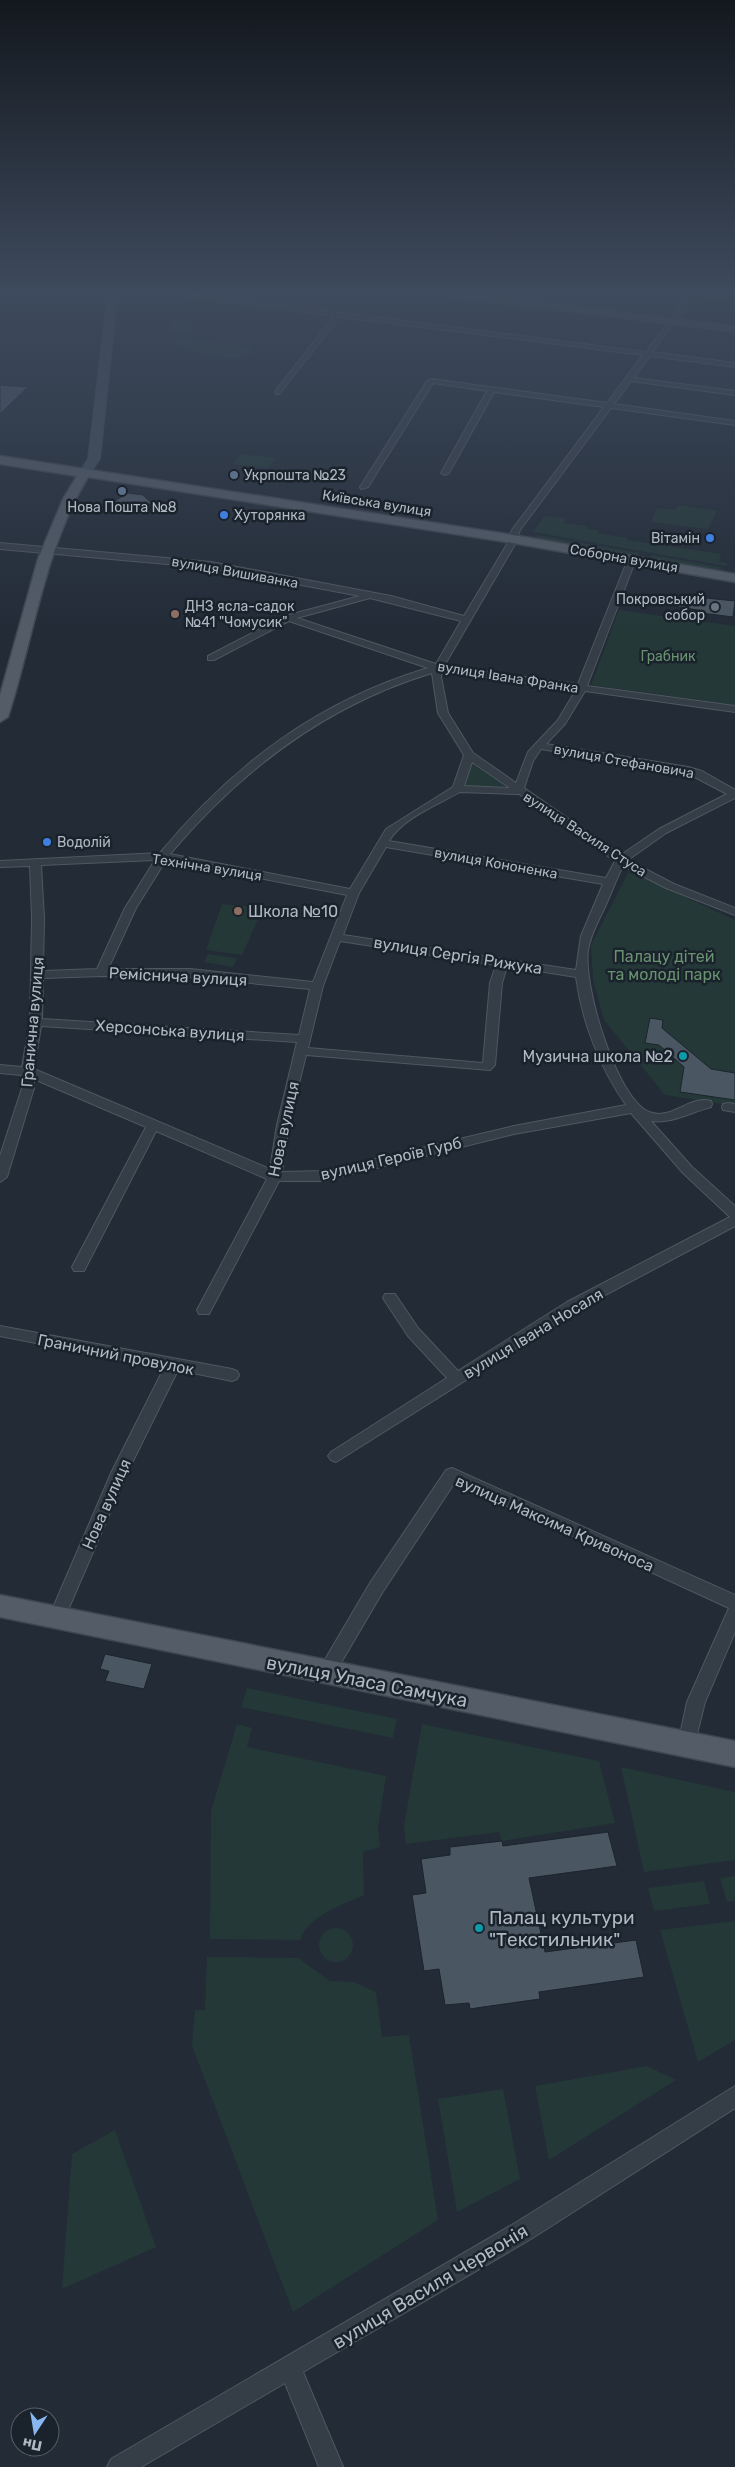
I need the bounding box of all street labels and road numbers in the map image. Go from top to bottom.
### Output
street label: Київська вулиця [321,486,433,521]
street label: Соборна вулиця [568,541,679,576]
street label: вулиця Вишиванка [170,553,300,592]
street label: вулиця Івана Франка [436,658,580,697]
street label: вулиця Стефановича [553,741,695,782]
street label: вулиця Василя Стуса [520,788,649,881]
street label: вулиця Кононенка [433,844,559,883]
street label: Технічна вулиця [151,850,263,885]
street label: вулиця Сергія Рижука [372,933,544,978]
street label: Гранична вулиця [17,956,48,1088]
street label: Реміснича вулиця [108,963,248,990]
street label: Херсонська вулиця [95,1016,245,1045]
street label: Нова вулиця [264,1080,303,1179]
street label: вулиця Героїв Гурб [319,1133,464,1184]
street label: вулиця Івана Носаля [460,1284,607,1383]
street label: Граничний провулок [36,1330,196,1379]
street label: Нова вулиця [78,1456,135,1552]
street label: вулиця Максима Кривоноса [453,1471,657,1576]
street label: вулиця Уласа Самчука [264,1651,469,1712]
street label: вулиця Василя Червонія [329,2219,532,2354]

